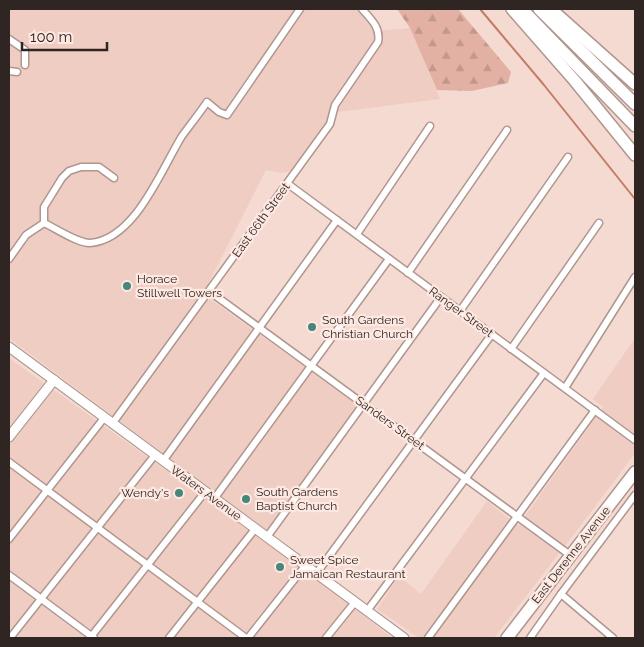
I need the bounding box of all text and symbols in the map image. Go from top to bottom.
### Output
scale bar [22,20,108,52]
text: 100 m [30,28,72,46]
street label: East 66th Street [229,180,293,260]
place label: Horace Stillwell Towers [137,272,222,300]
marker: Horace Stillwell Towers [121,280,133,292]
street label: Ranger Street [426,284,496,340]
place label: South Gardens Christian Church [322,313,413,341]
marker: South Gardens Christian Church [306,321,318,333]
street label: Sanders Street [353,393,427,453]
street label: Waters Avenue [168,463,244,523]
place label: South Gardens Baptist Church [256,485,338,513]
place label: Wendy's [121,486,169,500]
marker: Wendy's [173,487,185,499]
marker: South Gardens Baptist Church [240,493,252,505]
street label: East Derenne Avenue [529,504,613,606]
place label: Sweet Spice Jamaican Restaurant [290,553,405,581]
marker: Sweet Spice Jamaican Restaurant [274,561,286,573]

